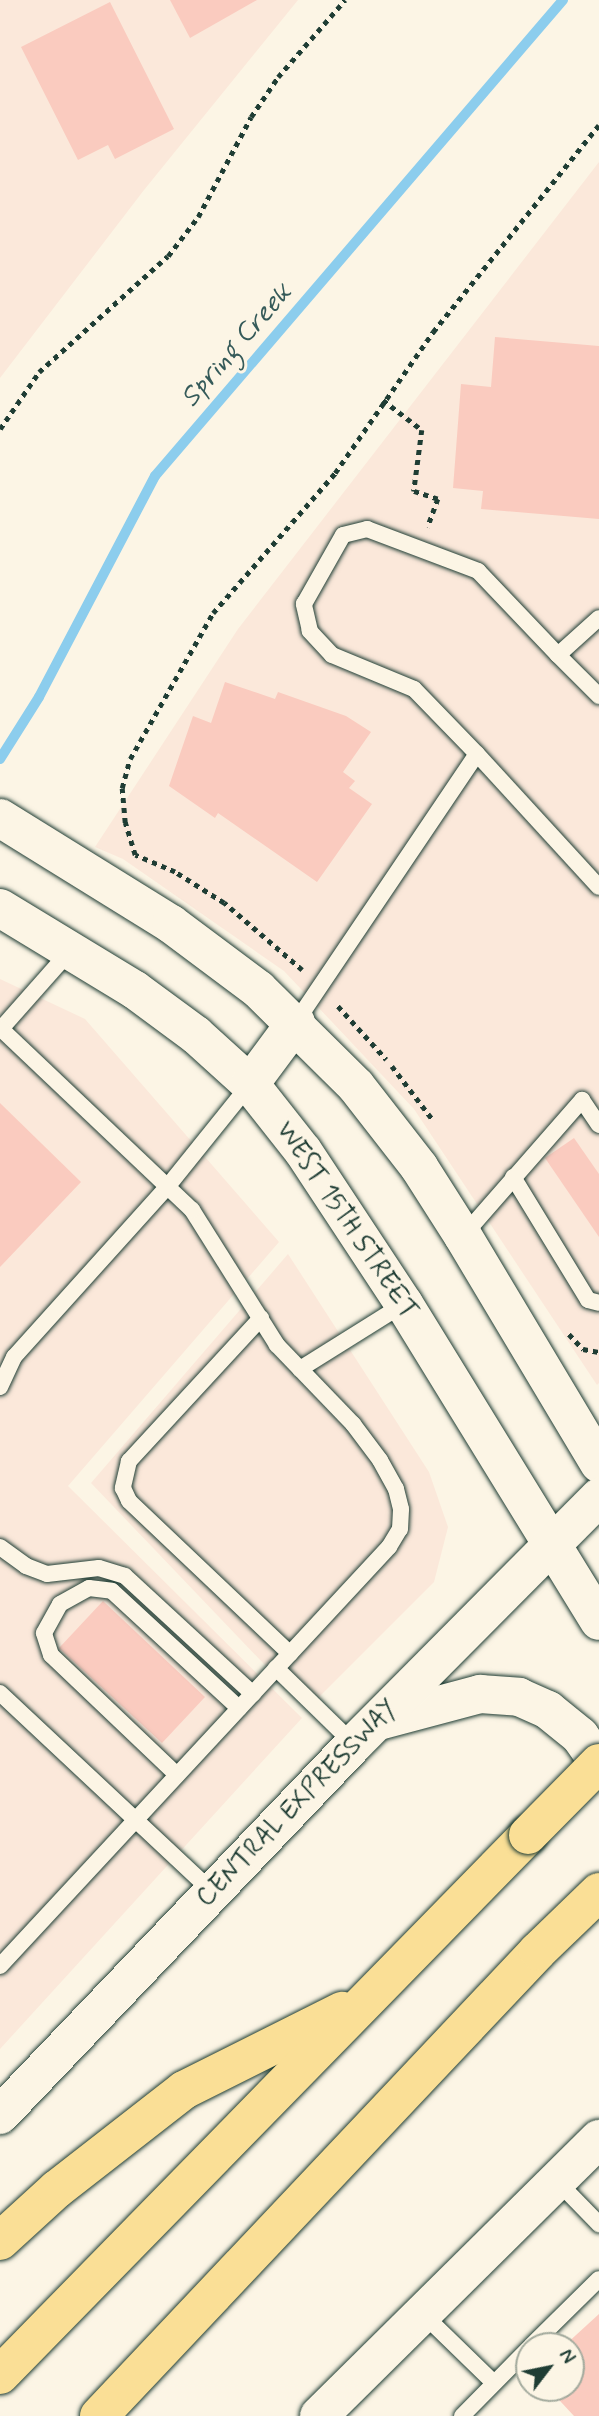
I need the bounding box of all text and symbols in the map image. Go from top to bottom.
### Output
water label: Spring Creek [174,278,300,414]
street label: WEST 15TH STREET [267,1115,425,1327]
street label: CENTRAL EXPRESSWAY [187,1690,409,1918]
north arrow [515,2332,585,2402]
text: N [553,2345,580,2369]

